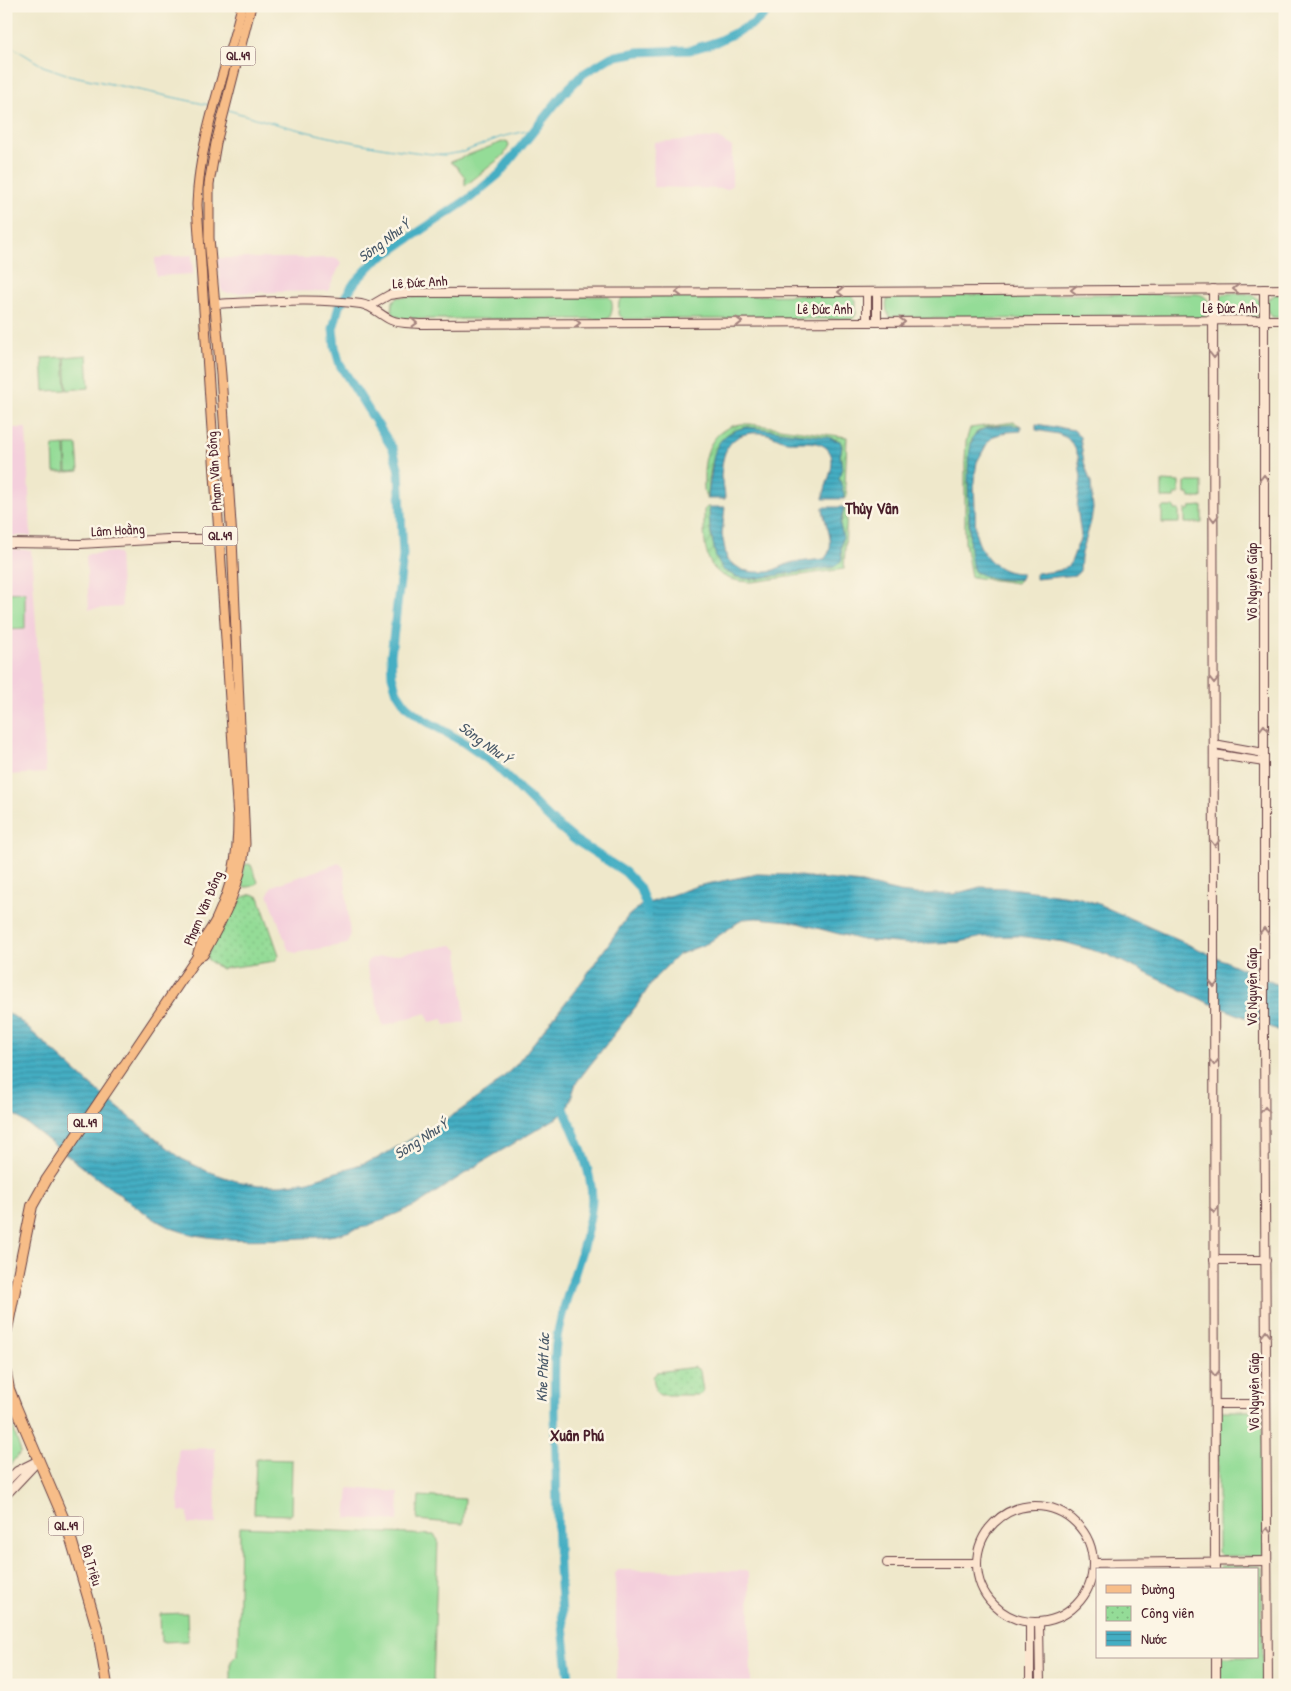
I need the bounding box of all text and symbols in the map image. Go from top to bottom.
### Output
road number: QL.49 [220,46,256,66]
water label: Sông Như Ý [353,213,416,267]
street label: Lê Đức Anh [392,271,448,292]
one-way arrow [1232,284,1240,294]
one-way arrow [1069,285,1077,295]
one-way arrow [674,287,682,297]
one-way arrow [837,287,844,297]
street label: Lê Đức Anh [1203,298,1258,317]
street label: Lê Đức Anh [798,299,853,318]
one-way arrow [736,317,743,327]
one-way arrow [898,317,906,327]
one-way arrow [410,318,418,329]
one-way arrow [573,318,581,328]
one-way arrow [1209,352,1219,359]
street label: Phạm Văn Đồng [201,431,227,511]
one-way arrow [1259,474,1269,482]
district label: Thủy Vân [844,497,899,520]
one-way arrow [1209,514,1219,522]
street label: Lâm Hoằng [91,519,145,541]
road number: QL.49 [202,526,238,546]
street label: Võ Nguyên Giáp [1242,543,1262,621]
one-way arrow [1209,676,1219,684]
water label: Sông Như Ý [455,716,518,770]
one-way arrow [1259,724,1269,732]
one-way arrow [1210,839,1220,847]
street label: Phạm Văn Đồng [178,867,228,949]
one-way arrow [1259,927,1269,934]
street label: Võ Nguyên Giáp [1242,948,1262,1026]
one-way arrow [1209,980,1219,988]
one-way arrow [1209,1059,1219,1067]
one-way arrow [1260,1106,1270,1114]
water label: Sông Như Ý [390,1112,454,1164]
road number: QL.49 [68,1114,102,1132]
one-way arrow [1209,1207,1219,1215]
one-way arrow [1261,1329,1271,1337]
water label: Khe Phát Lác [531,1331,554,1403]
street label: Võ Nguyên Giáp [1244,1353,1264,1431]
one-way arrow [1210,1370,1220,1377]
district label: Xuân Phú [550,1424,605,1446]
road number: QL.49 [48,1516,84,1535]
one-way arrow [1262,1527,1272,1534]
street label: Bà Triệu [78,1542,108,1588]
legend [1096,1568,1258,1658]
text: Đường [1141,1578,1175,1599]
text: Công viên [1141,1602,1195,1623]
text: Nước [1141,1628,1167,1649]

